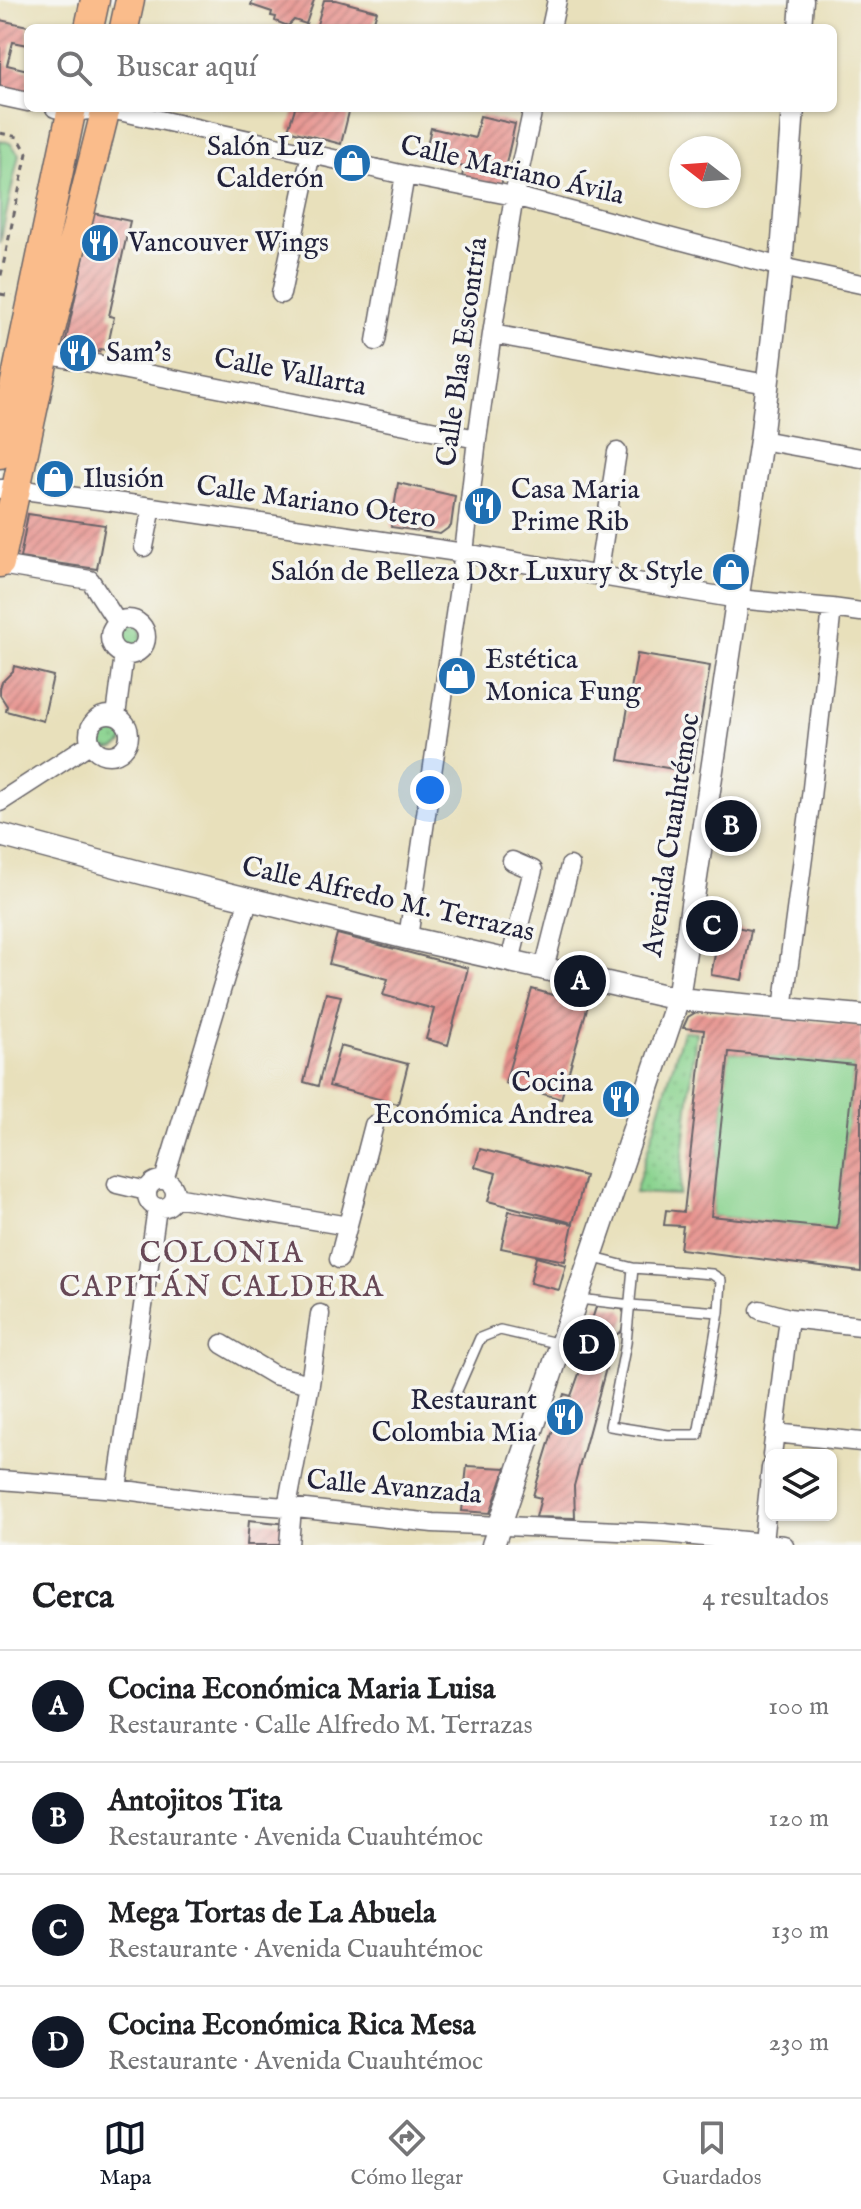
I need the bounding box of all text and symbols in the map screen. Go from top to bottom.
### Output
search box [24,24,837,112]
icon: search [52,46,96,90]
text: Buscar aquí [116,49,257,87]
street label: Calle Mariano Ávila [397,127,628,214]
place label: Salón Luz Calderón [207,130,324,197]
north arrow [669,136,741,208]
shop icon: Salón Luz Calderón [331,142,373,184]
restaurant icon: Vancouver Wings [79,222,121,264]
place label: Vancouver Wings [127,226,329,261]
street label: Calle Blas Escontría [430,234,497,469]
restaurant icon: Sam's [57,332,99,374]
place label: Sam's [106,336,171,371]
street label: Calle Vallarta [211,341,370,405]
shop icon: Ilusión [34,458,76,500]
place label: Ilusión [83,462,164,497]
street label: Calle Mariano Otero [194,469,438,537]
place label: Casa Maria Prime Rib [511,473,640,540]
restaurant icon: Casa Maria Prime Rib [462,485,504,527]
shop icon: Salón de Belleza D&r Luxury & Style [710,551,752,593]
place label: Salón de Belleza D&r Luxury & Style [271,555,703,590]
place label: Estética Monica Fung [485,643,642,710]
shop icon: Estética Monica Fung [436,655,478,697]
street label: Avenida Cuauhtémoc [635,711,709,960]
your location [410,770,450,810]
pin: B [705,796,757,856]
street label: Calle Alfredo M. Terrazas [238,849,538,951]
pin: C [686,896,738,956]
pin: A [554,951,606,1011]
place label: Cocina Económica Andrea [373,1066,594,1133]
restaurant icon: Cocina Económica Andrea [600,1078,642,1120]
district label: COLONIA CAPITÁN CALDERA [59,1235,385,1307]
pin: D [563,1315,615,1375]
place label: Restaurant Colombia Mia [371,1384,538,1451]
restaurant icon: Restaurant Colombia Mia [544,1396,586,1438]
map controls [765,1449,837,1521]
button: layers [765,1449,837,1521]
street label: Calle Avanzada [305,1463,484,1513]
text: Cerca [32,1576,114,1619]
text: 4 resultados [702,1581,829,1614]
text: Cocina Económica Maria Luisa [108,1671,496,1709]
text: A [49,1690,67,1723]
text: 100 m [768,1690,829,1723]
text: Restaurante · Calle Alfredo M. Terrazas [108,1709,533,1742]
text: Antojitos Tita [108,1783,282,1821]
text: B [49,1802,67,1835]
text: 120 m [769,1802,829,1835]
text: Restaurante · Avenida Cuauhtémoc [108,1821,483,1854]
text: Mega Tortas de La Abuela [108,1895,436,1933]
text: C [49,1914,67,1947]
text: 130 m [771,1914,829,1947]
text: Restaurante · Avenida Cuauhtémoc [108,1933,483,1966]
text: Cocina Económica Rica Mesa [108,2007,476,2045]
text: D [48,2026,68,2059]
text: 230 m [769,2026,829,2059]
text: Restaurante · Avenida Cuauhtémoc [108,2045,483,2078]
tab: Mapa [100,2116,151,2192]
tab: Cómo llegar [350,2116,463,2192]
tab: Guardados [662,2116,761,2192]

